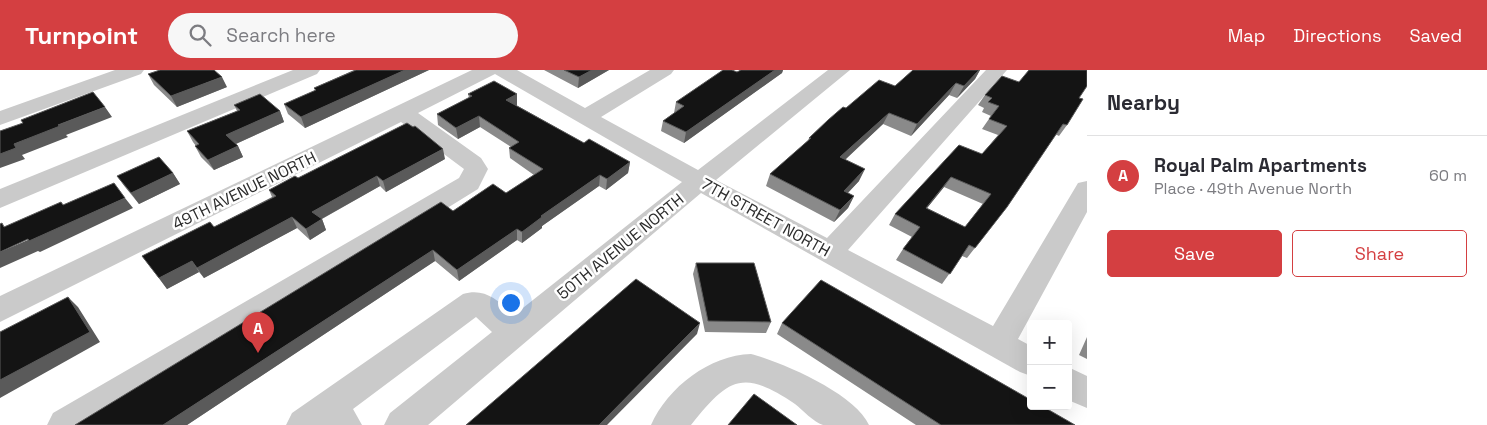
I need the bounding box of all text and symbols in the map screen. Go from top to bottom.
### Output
search box [168,13,518,58]
text: Turnpoint [25,20,138,51]
icon: search [186,21,214,49]
text: Search here [226,23,336,48]
text: Map [1228,24,1265,47]
text: Directions [1293,24,1382,47]
text: Saved [1410,24,1462,47]
text: Nearby [1107,89,1180,116]
street label: 49TH AVENUE NORTH [169,147,320,234]
text: Royal Palm Apartments [1154,153,1367,178]
text: A [1118,165,1128,186]
text: 60 m [1429,165,1467,186]
street label: 7TH STREET NORTH [698,173,834,262]
text: Place · 49th Avenue North [1154,178,1352,199]
street label: 50TH AVENUE NORTH [553,189,688,304]
button: Save [1107,230,1282,277]
button: Share [1292,230,1467,277]
your location [498,290,524,316]
pin: A [242,312,274,353]
map controls [1027,320,1072,410]
button: + [1027,320,1072,365]
button: − [1027,365,1072,410]

